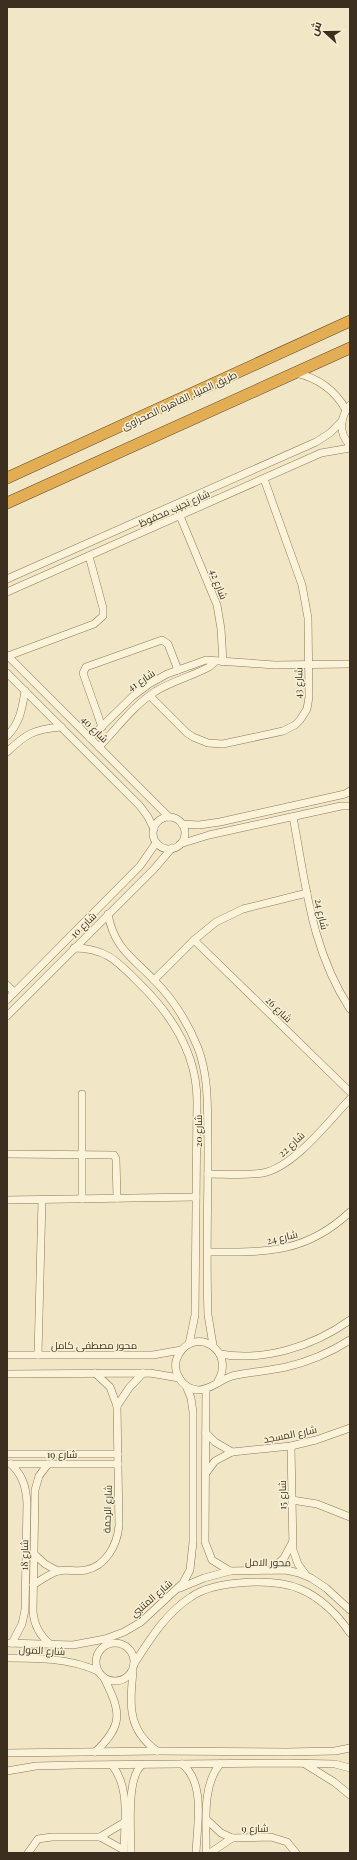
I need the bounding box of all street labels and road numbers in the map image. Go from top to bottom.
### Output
street label: طريق المنيا, القاهرة الصحراوى [119,367,239,433]
street label: شارع نجيب محفوظ [136,486,212,530]
street label: شارع 42 [207,567,231,601]
street label: شارع 41 [124,666,158,694]
street label: شارع 43 [291,667,305,699]
street label: شارع 40 [78,712,112,746]
street label: شارع 24 [312,897,332,931]
street label: شارع 10 [67,909,99,941]
street label: شارع 26 [263,993,295,1025]
street label: شارع 20 [191,1115,205,1147]
street label: شارع 22 [275,1128,307,1160]
street label: شارع 24 [265,1227,299,1247]
street label: محور مصطفى كامل [51,1338,137,1352]
street label: شارع المسجد [262,1422,318,1446]
street label: شارع 19 [47,1447,77,1461]
street label: شارع 15 [275,1480,289,1510]
street label: شارع الرحمة [99,1485,115,1533]
street label: شارع 18 [17,1539,31,1571]
street label: محور الامل [245,1555,291,1569]
street label: شارع المتنبي [127,1576,176,1621]
street label: شارع المول [18,1642,66,1658]
street label: شارع 9 [241,1821,269,1835]

